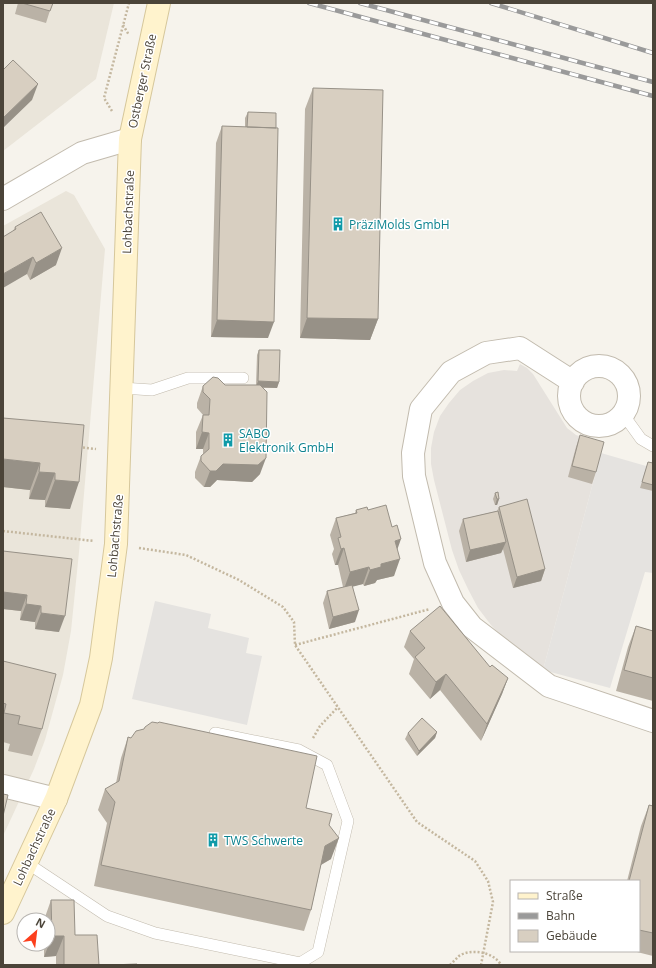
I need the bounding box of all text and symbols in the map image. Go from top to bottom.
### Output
street label: Ostberger Straße [124,32,160,130]
street label: Lohbachstraße [118,170,138,254]
building icon: PräziMolds GmbH [330,216,346,232]
place label: PräziMolds GmbH [349,216,450,233]
place label: SABO Elektronik GmbH [239,425,334,456]
building icon: SABO Elektronik GmbH [220,432,236,448]
street label: Lohbachstraße [103,493,127,578]
street label: Lohbachstraße [9,805,60,889]
building icon: TWS Schwerte [205,832,221,848]
place label: TWS Schwerte [224,832,303,849]
legend [510,880,640,952]
text: Straße [546,887,583,904]
text: Bahn [546,907,575,924]
north arrow [16,912,56,952]
text: N [33,914,48,931]
text: Gebäude [546,927,597,944]

